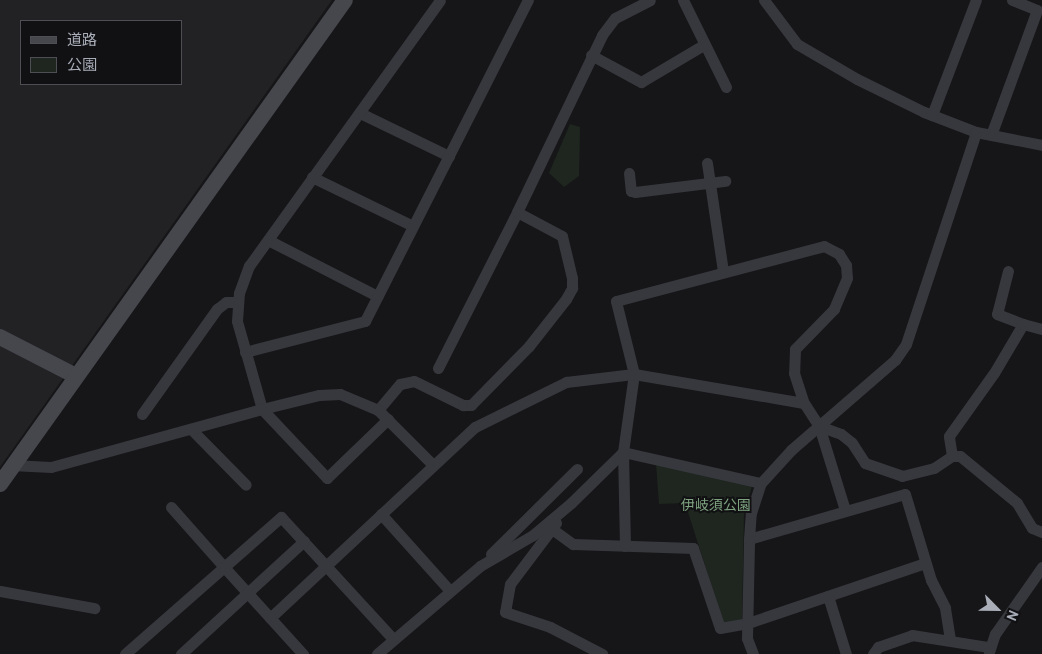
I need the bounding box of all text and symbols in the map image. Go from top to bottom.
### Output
legend [20,20,182,85]
text: 道路 [67,32,97,51]
text: 公園 [67,57,97,76]
park label: 伊岐須公園 [681,499,751,515]
north arrow [972,584,1022,634]
text: N [1001,607,1021,623]

